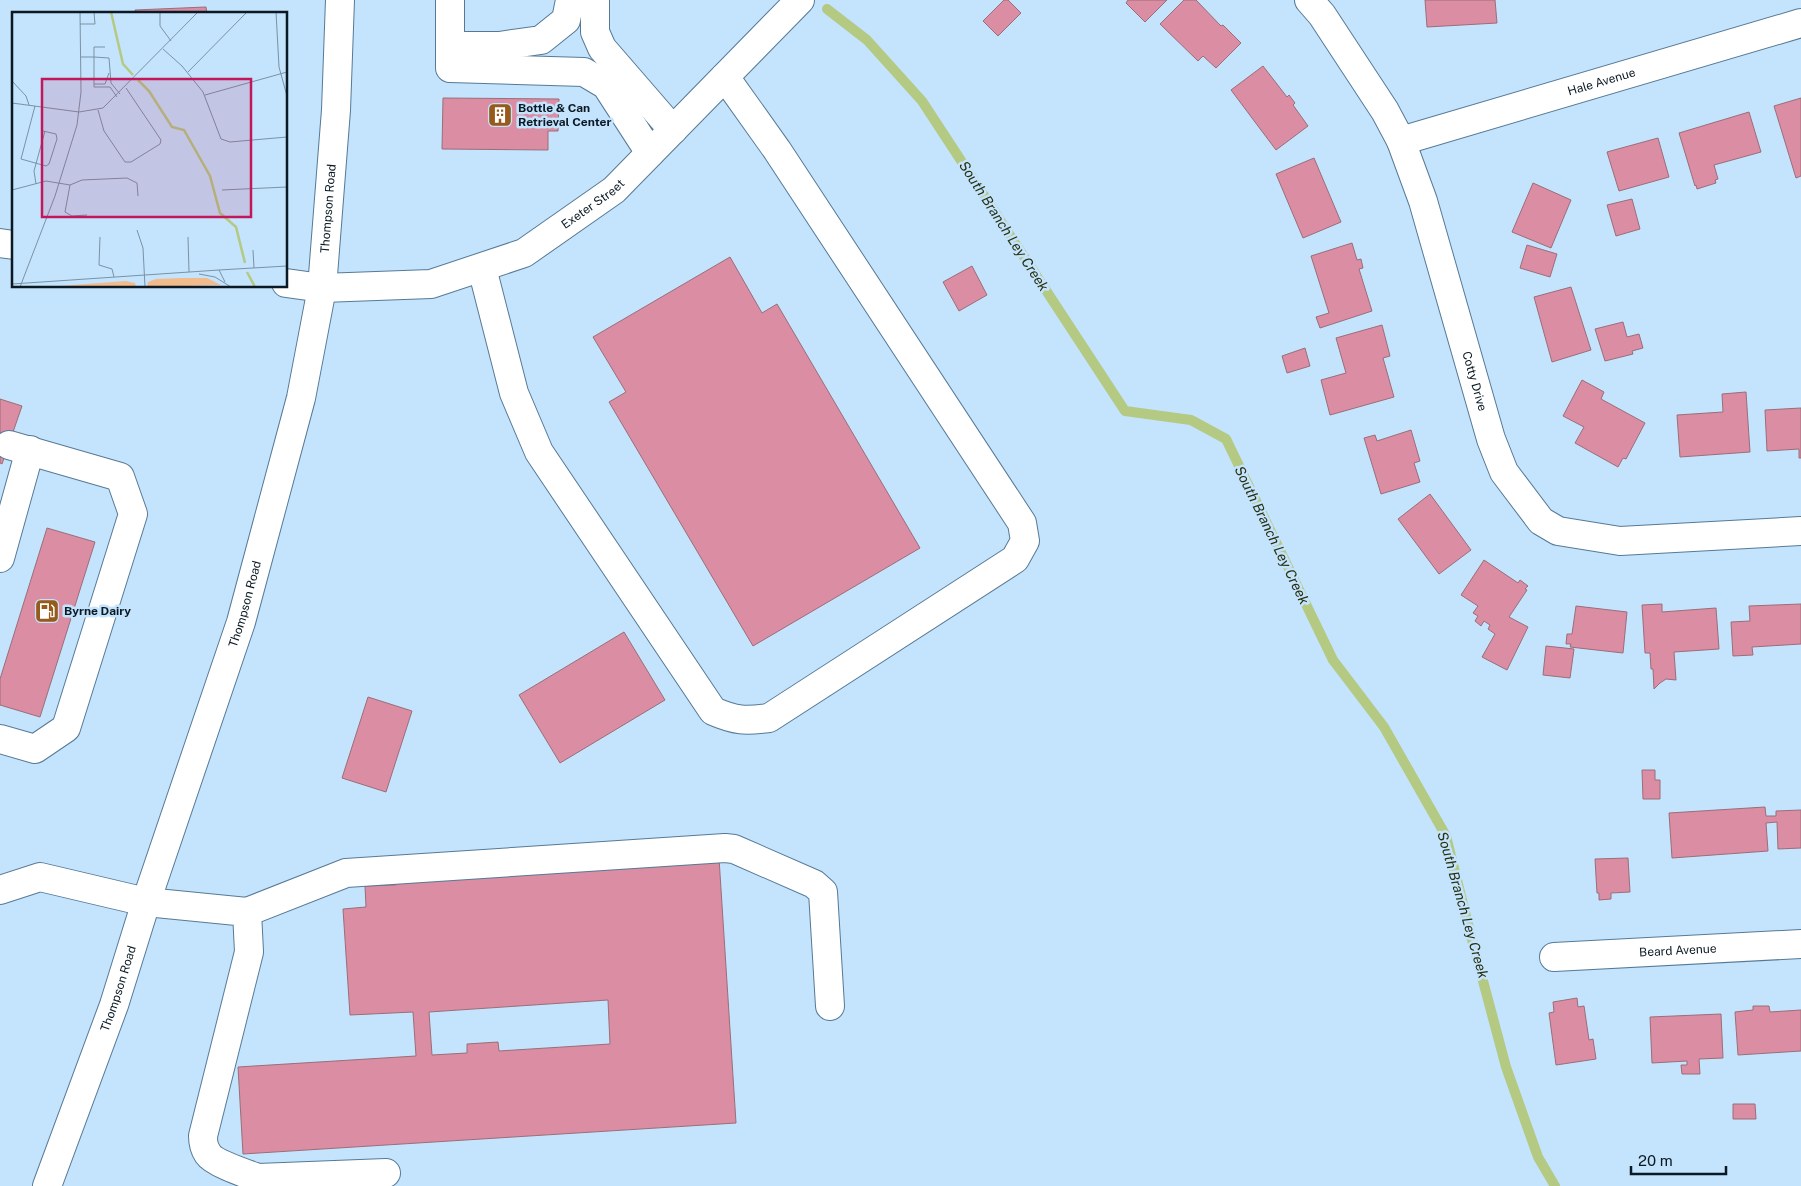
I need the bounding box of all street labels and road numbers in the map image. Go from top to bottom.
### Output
street label: Hale Avenue [1566,65,1637,98]
street label: Thompson Road [318,163,339,254]
street label: Exeter Street [559,176,628,232]
street label: Cotty Drive [1459,350,1490,413]
street label: Thompson Road [226,559,264,649]
street label: Beard Avenue [1639,941,1717,960]
street label: Thompson Road [98,944,139,1033]

